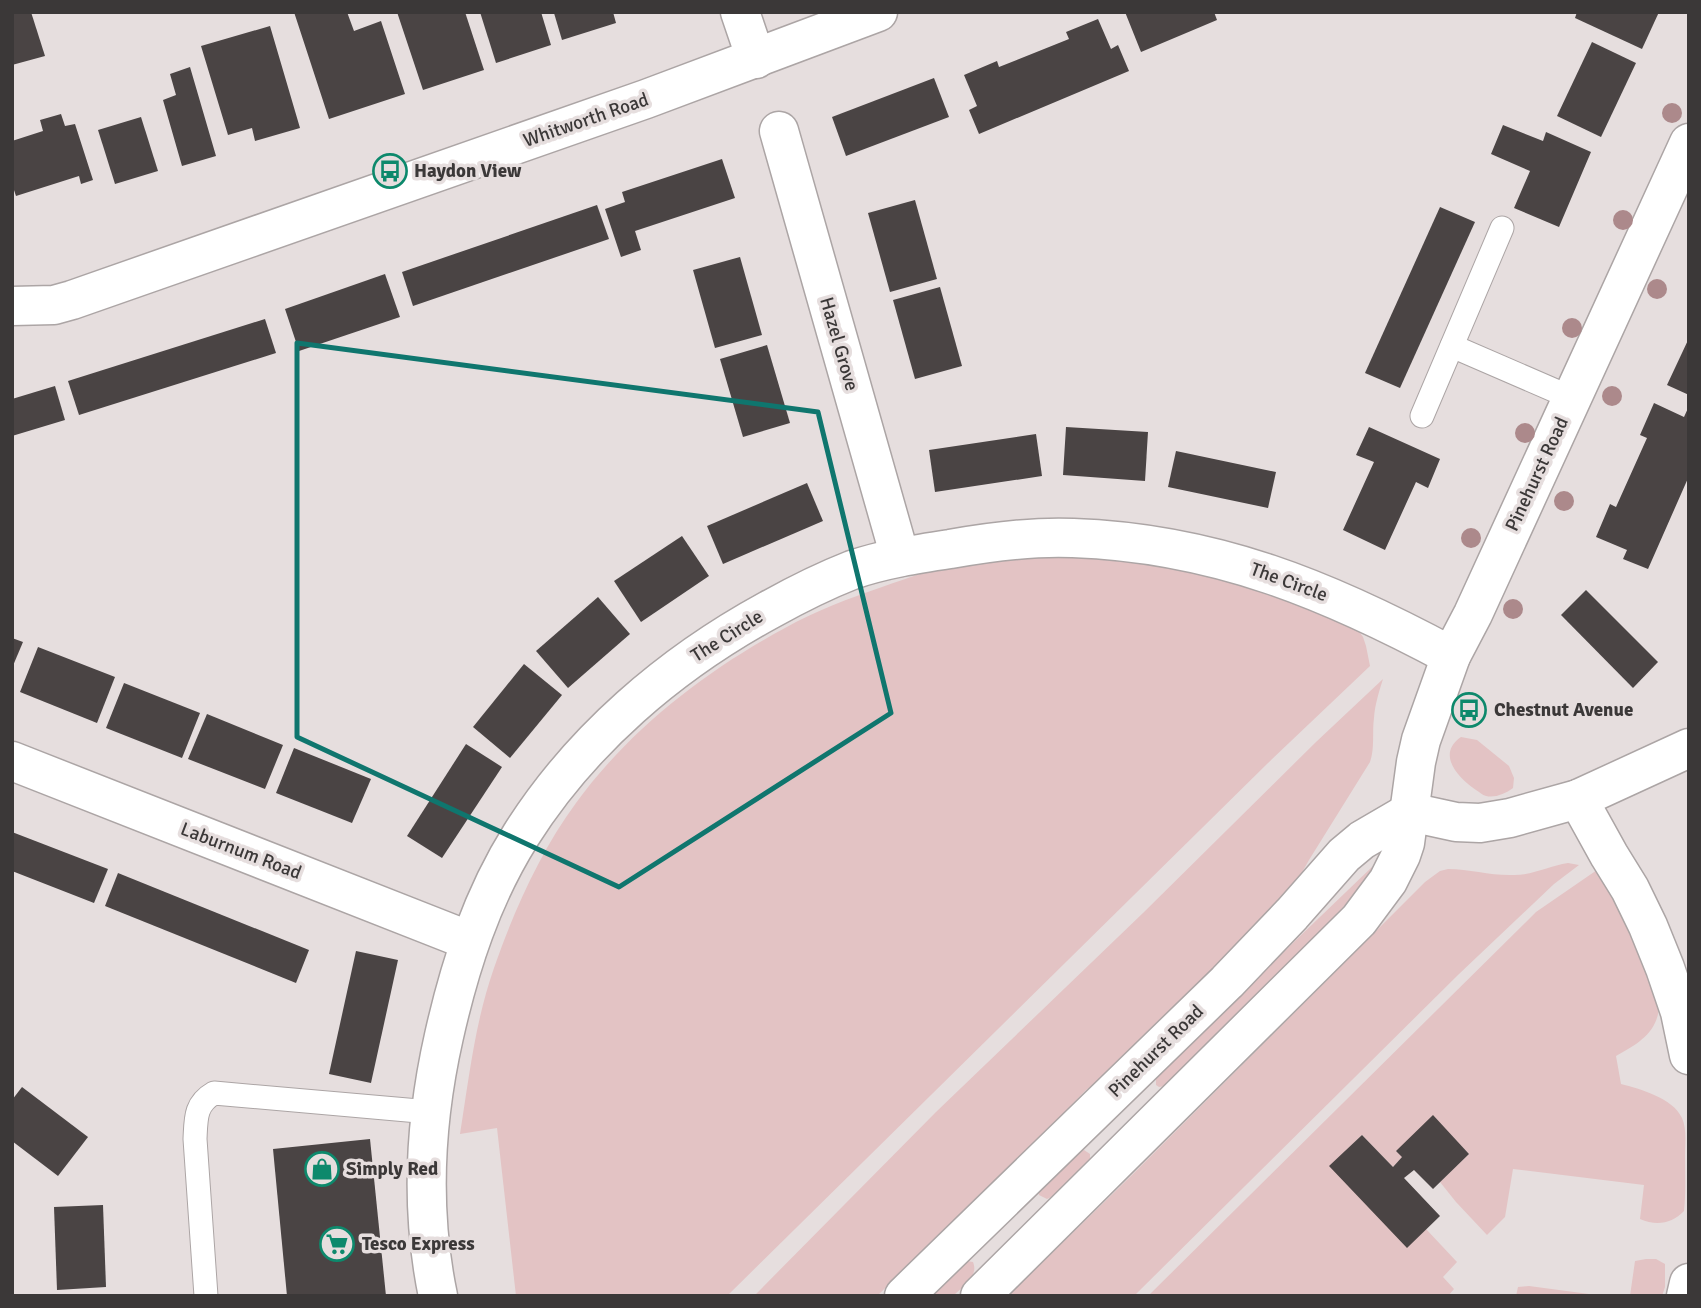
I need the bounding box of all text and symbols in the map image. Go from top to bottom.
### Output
street label: Whitworth Road [520,87,652,153]
bus stop icon: Haydon View [371,152,409,190]
place label: Haydon View [414,159,522,183]
street label: Hazel Grove [814,294,864,394]
street label: Pinehurst Road [1500,413,1574,535]
street label: The Circle [1247,557,1331,607]
street label: The Circle [687,604,767,668]
bus stop icon: Chestnut Avenue [1450,691,1488,729]
place label: Chestnut Avenue [1494,698,1633,722]
street label: Laburnum Road [177,817,305,885]
street label: Pinehurst Road [1103,1000,1209,1102]
shop icon: Simply Red [303,1150,341,1188]
place label: Simply Red [346,1157,438,1181]
supermarket icon: Tesco Express [318,1225,356,1263]
place label: Tesco Express [362,1232,475,1256]

